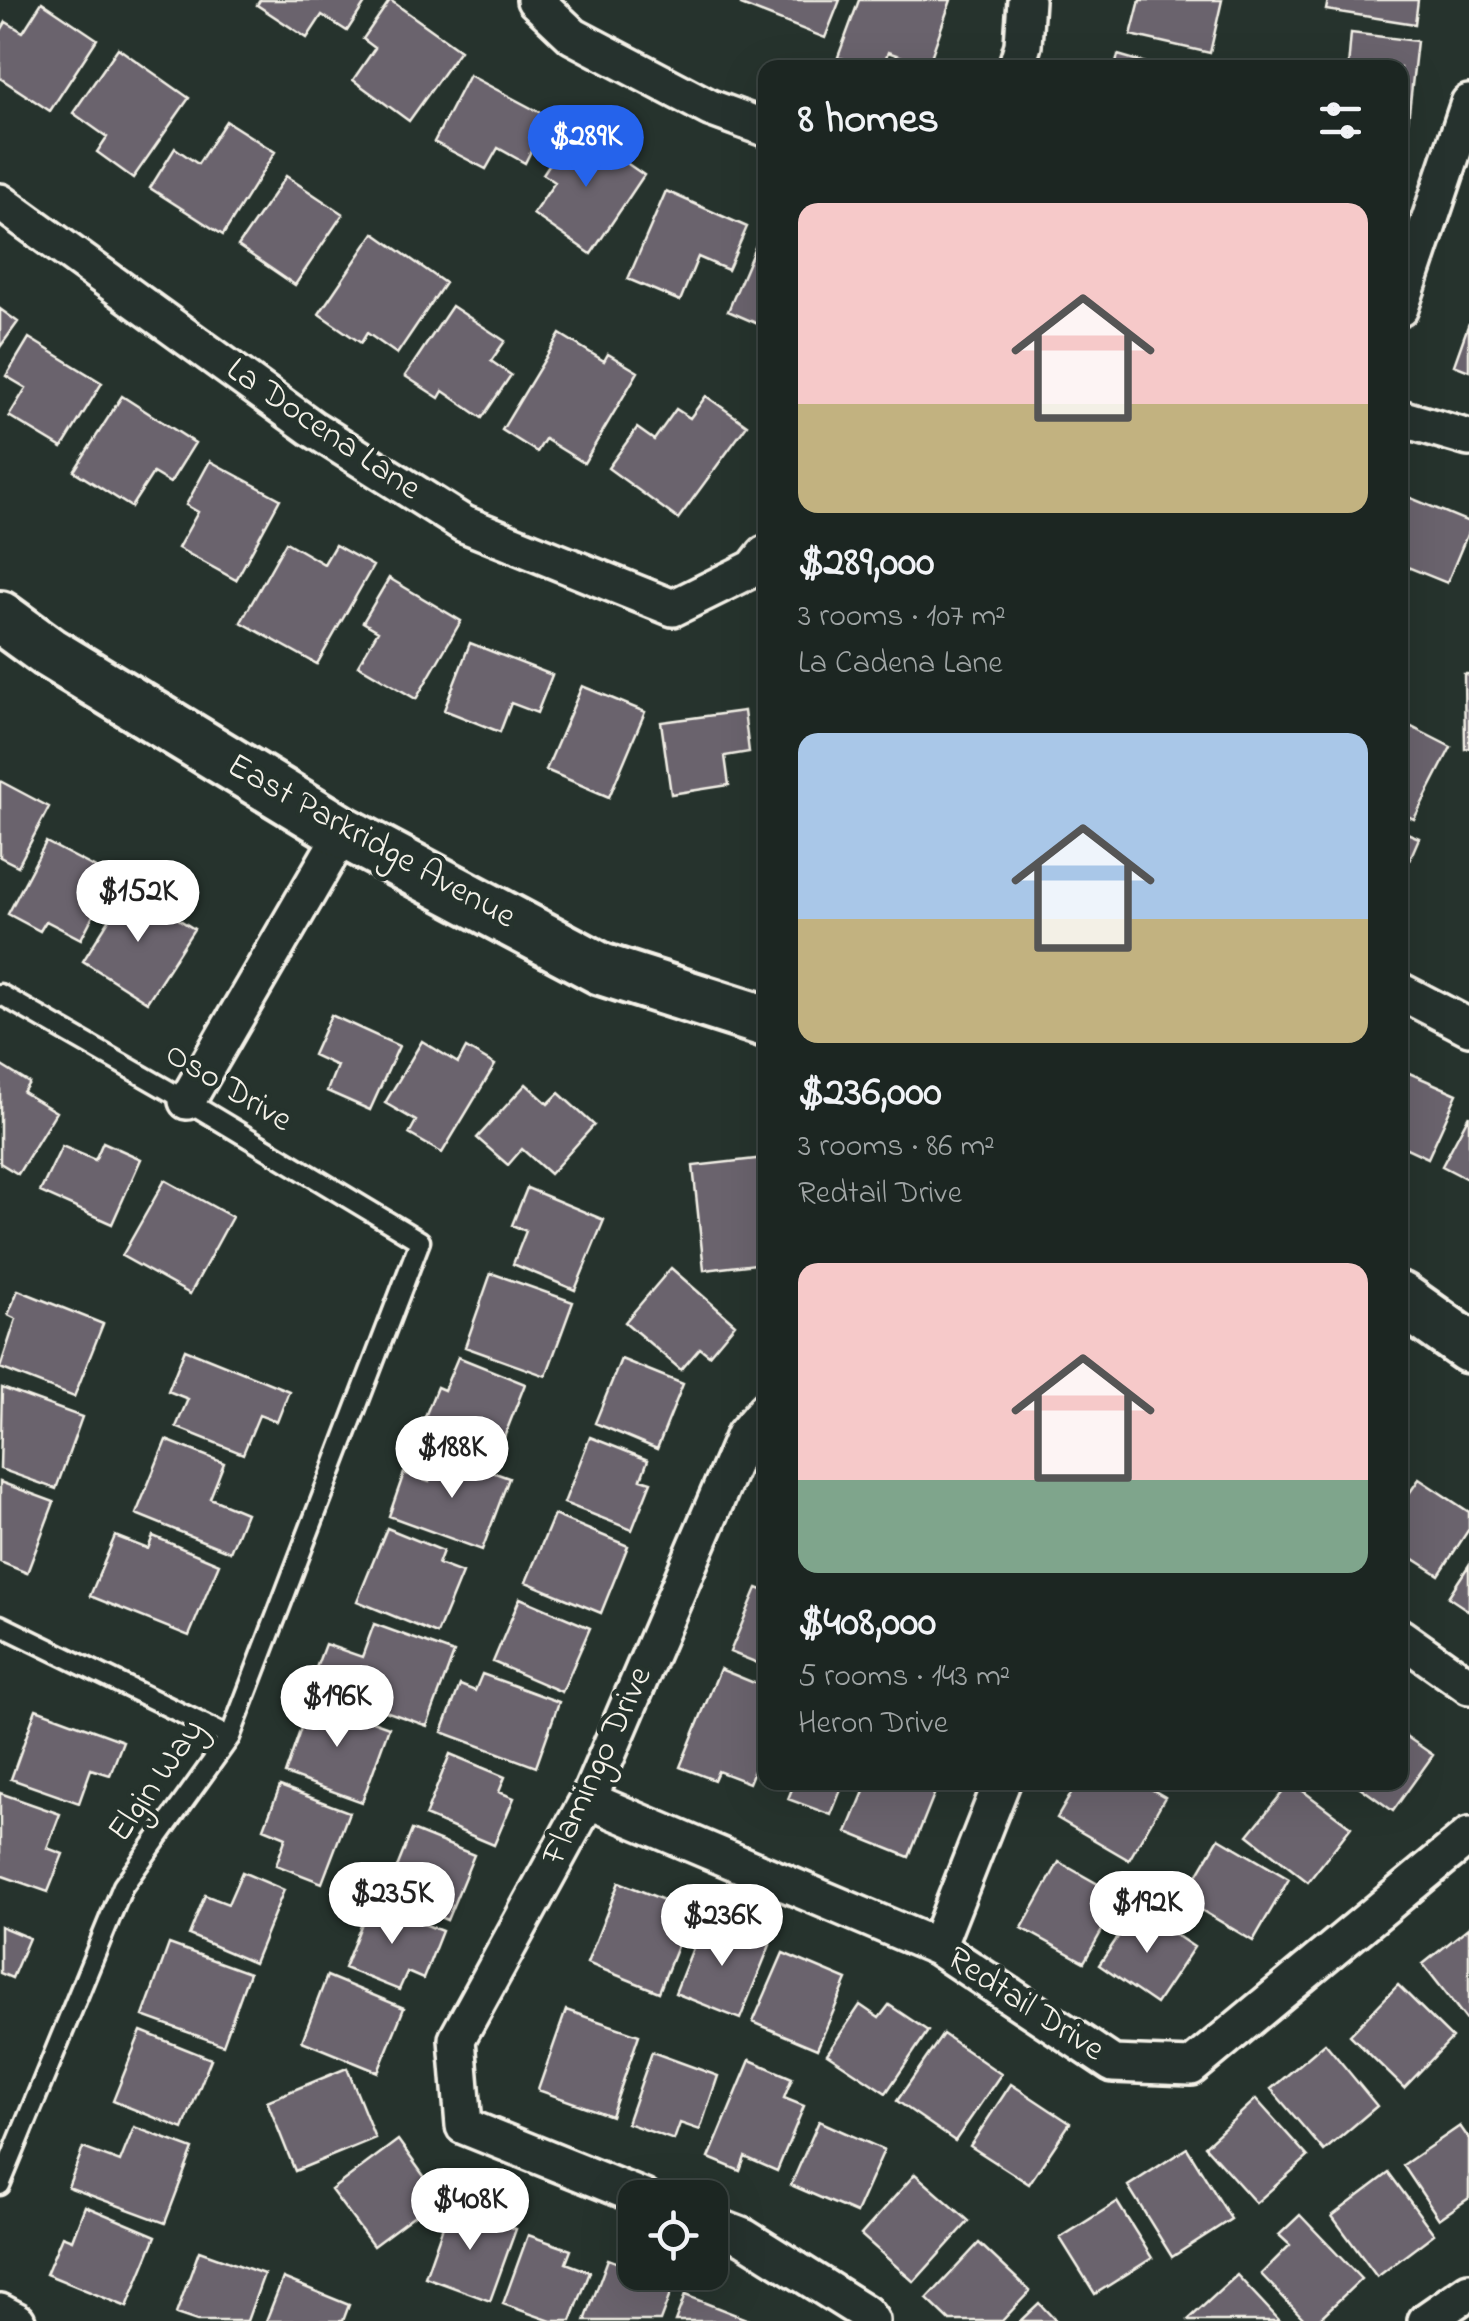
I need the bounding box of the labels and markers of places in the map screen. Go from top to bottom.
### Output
pin: $289K [516,105,656,190]
pin: $152K [68,860,208,945]
pin: $188K [382,1416,522,1501]
pin: $196K [267,1665,407,1750]
pin: $235K [322,1862,462,1947]
pin: $192K [1077,1871,1217,1956]
pin: $236K [652,1884,792,1969]
pin: $408K [400,2168,540,2253]

